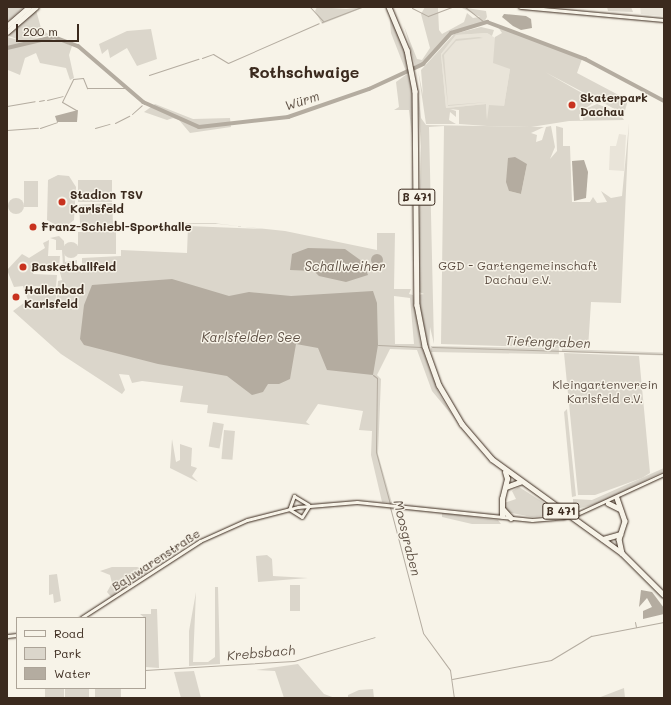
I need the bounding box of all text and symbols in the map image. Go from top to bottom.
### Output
scale bar [18,16,81,42]
text: 200 m [23,23,58,39]
district label: Rothschwaige [249,62,359,82]
water label: Würm [283,88,321,114]
place label: Skaterpark Dachau [580,91,648,119]
marker: Skaterpark Dachau [567,100,577,110]
place label: Stadion TSV Karlsfeld [70,188,143,216]
road number: B 471 [398,188,436,206]
marker: Stadion TSV Karlsfeld [57,197,67,207]
place label: Franz-Schiebl-Sporthalle [41,220,192,234]
marker: Franz-Schiebl-Sporthalle [28,222,38,232]
water label: Schallweiher [305,258,385,274]
park label: GGD - Gartengemeinschaft Dachau e.V. [438,259,598,287]
place label: Basketballfeld [31,260,116,274]
marker: Basketballfeld [18,262,28,272]
place label: Hallenbad Karlsfeld [24,283,84,311]
marker: Hallenbad Karlsfeld [11,292,21,302]
water label: Karlsfelder See [202,329,300,345]
water label: Tiefengraben [505,333,591,351]
park label: Kleingartenverein Karlsfeld e.V. [552,378,658,406]
water label: Moosgraben [390,498,424,578]
road number: B 471 [542,502,580,520]
street label: Bajuwarenstraße [109,526,203,594]
legend [16,617,146,689]
text: Road [54,625,84,641]
water label: Krebsbach [226,642,296,664]
text: Park [54,645,81,661]
text: Water [54,665,91,681]

